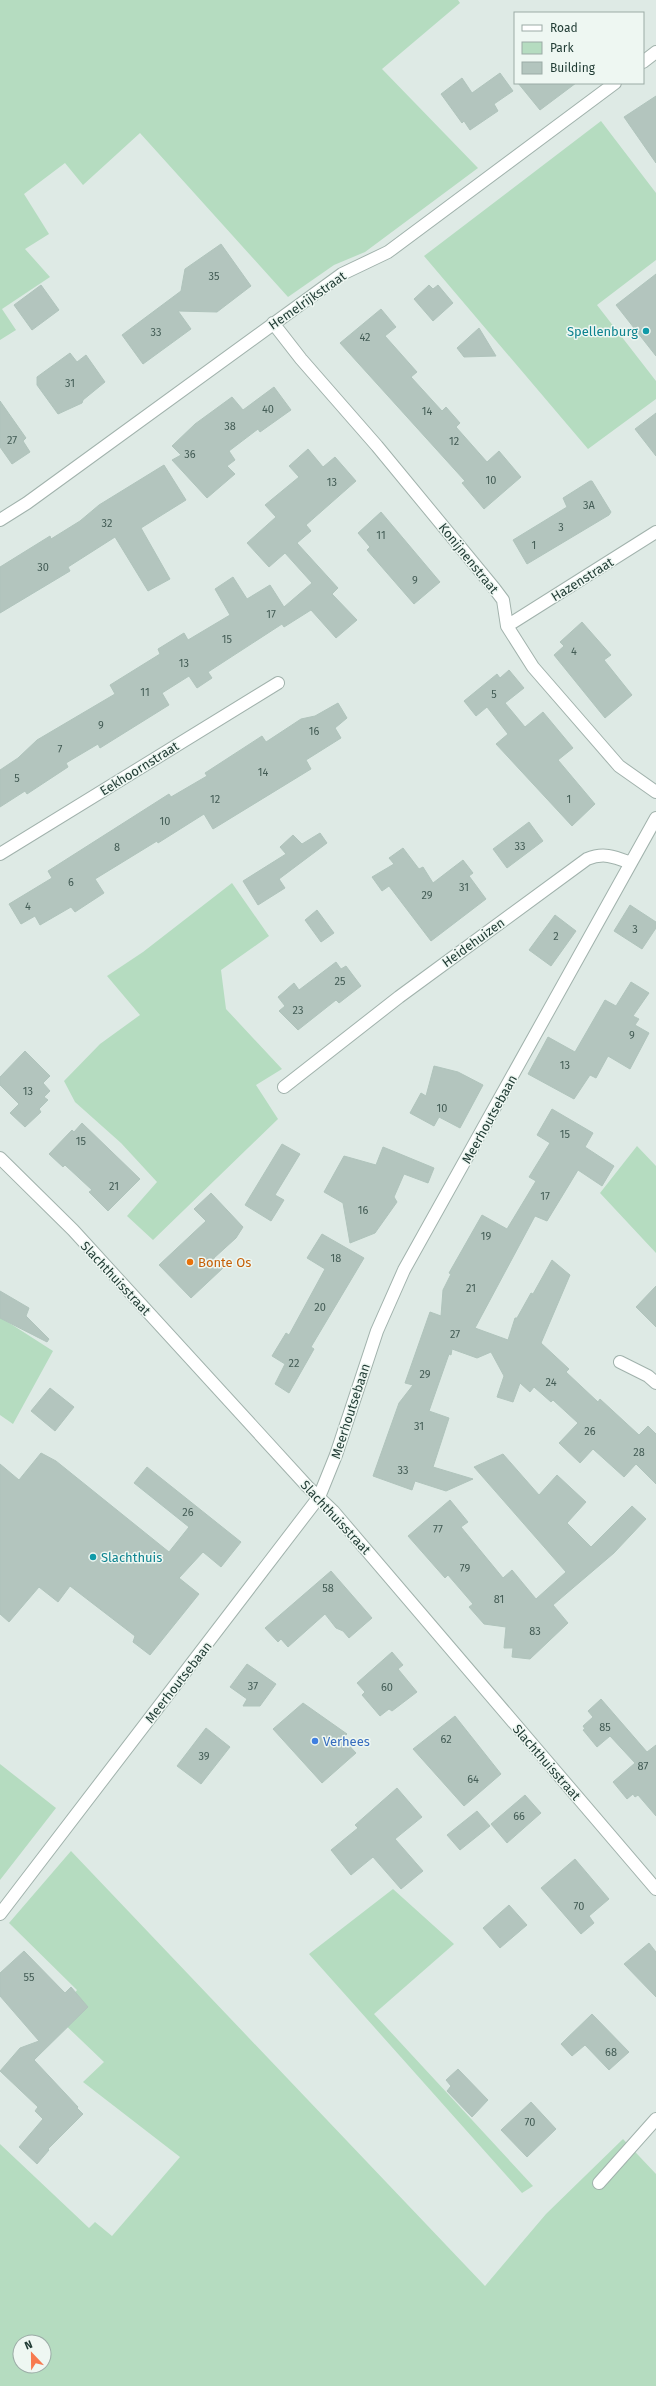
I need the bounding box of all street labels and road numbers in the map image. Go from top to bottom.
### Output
street label: Hemelrijkstraat [266,268,349,333]
street label: Konijnenstraat [436,520,502,597]
street label: Hazenstraat [548,554,616,604]
street label: Eekhoornstraat [97,738,182,799]
street label: Heidehuizen [439,915,507,970]
street label: Meerhoutsebaan [459,1072,520,1166]
street label: Slachthuisstraat [78,1238,154,1319]
street label: Meerhoutsebaan [328,1362,373,1461]
street label: Slachthuisstraat [298,1477,374,1558]
street label: Meerhoutsebaan [142,1639,215,1726]
street label: Slachthuisstraat [510,1721,584,1803]

